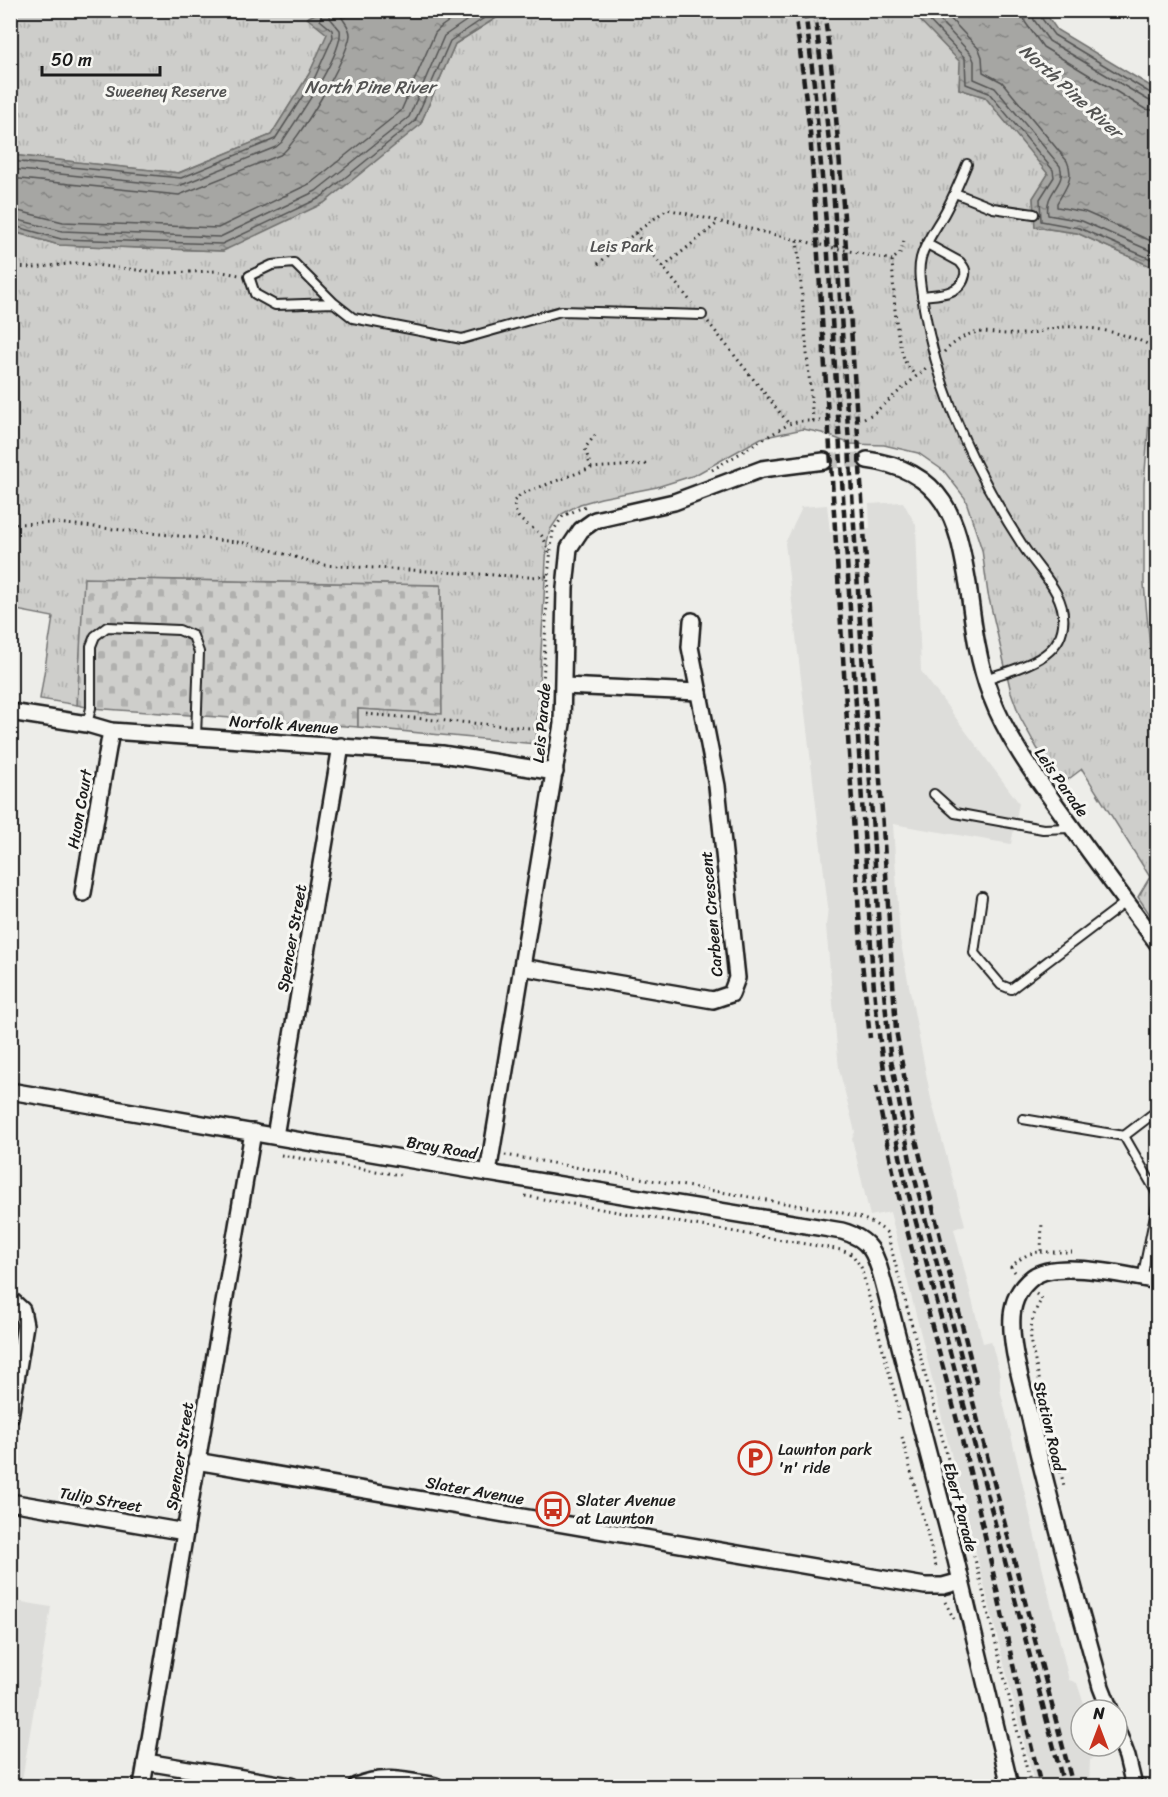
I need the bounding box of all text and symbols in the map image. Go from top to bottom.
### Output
water label: North Pine River [1012,36,1133,149]
scale bar [42,39,160,77]
text: 50 m [51,44,92,76]
water label: North Pine River [305,71,439,103]
park label: Sweeney Reserve [105,77,227,106]
park label: Leis Park [590,232,654,261]
street label: Leis Parade [524,682,559,764]
street label: Norfolk Avenue [228,706,339,743]
street label: Leis Parade [1027,741,1096,823]
street label: Huon Court [58,766,101,851]
street label: Carbeen Crescent [692,850,731,978]
street label: Spencer Street [268,882,315,994]
street label: Bray Road [404,1127,481,1168]
street label: Station Road [1025,1378,1074,1475]
street label: Spencer Street [157,1400,202,1512]
place label: Lawnton park 'n' ride [778,1435,873,1482]
parking icon: Lawnton park 'n' ride [737,1440,773,1476]
street label: Ebert Parade [935,1459,986,1555]
street label: Slater Avenue [423,1468,527,1513]
street label: Tulip Street [57,1478,145,1521]
place label: Slater Avenue at Lawnton [576,1486,676,1533]
bus stop icon: Slater Avenue at Lawnton [535,1491,571,1527]
north arrow [1069,1698,1129,1758]
text: N [1092,1699,1105,1728]

